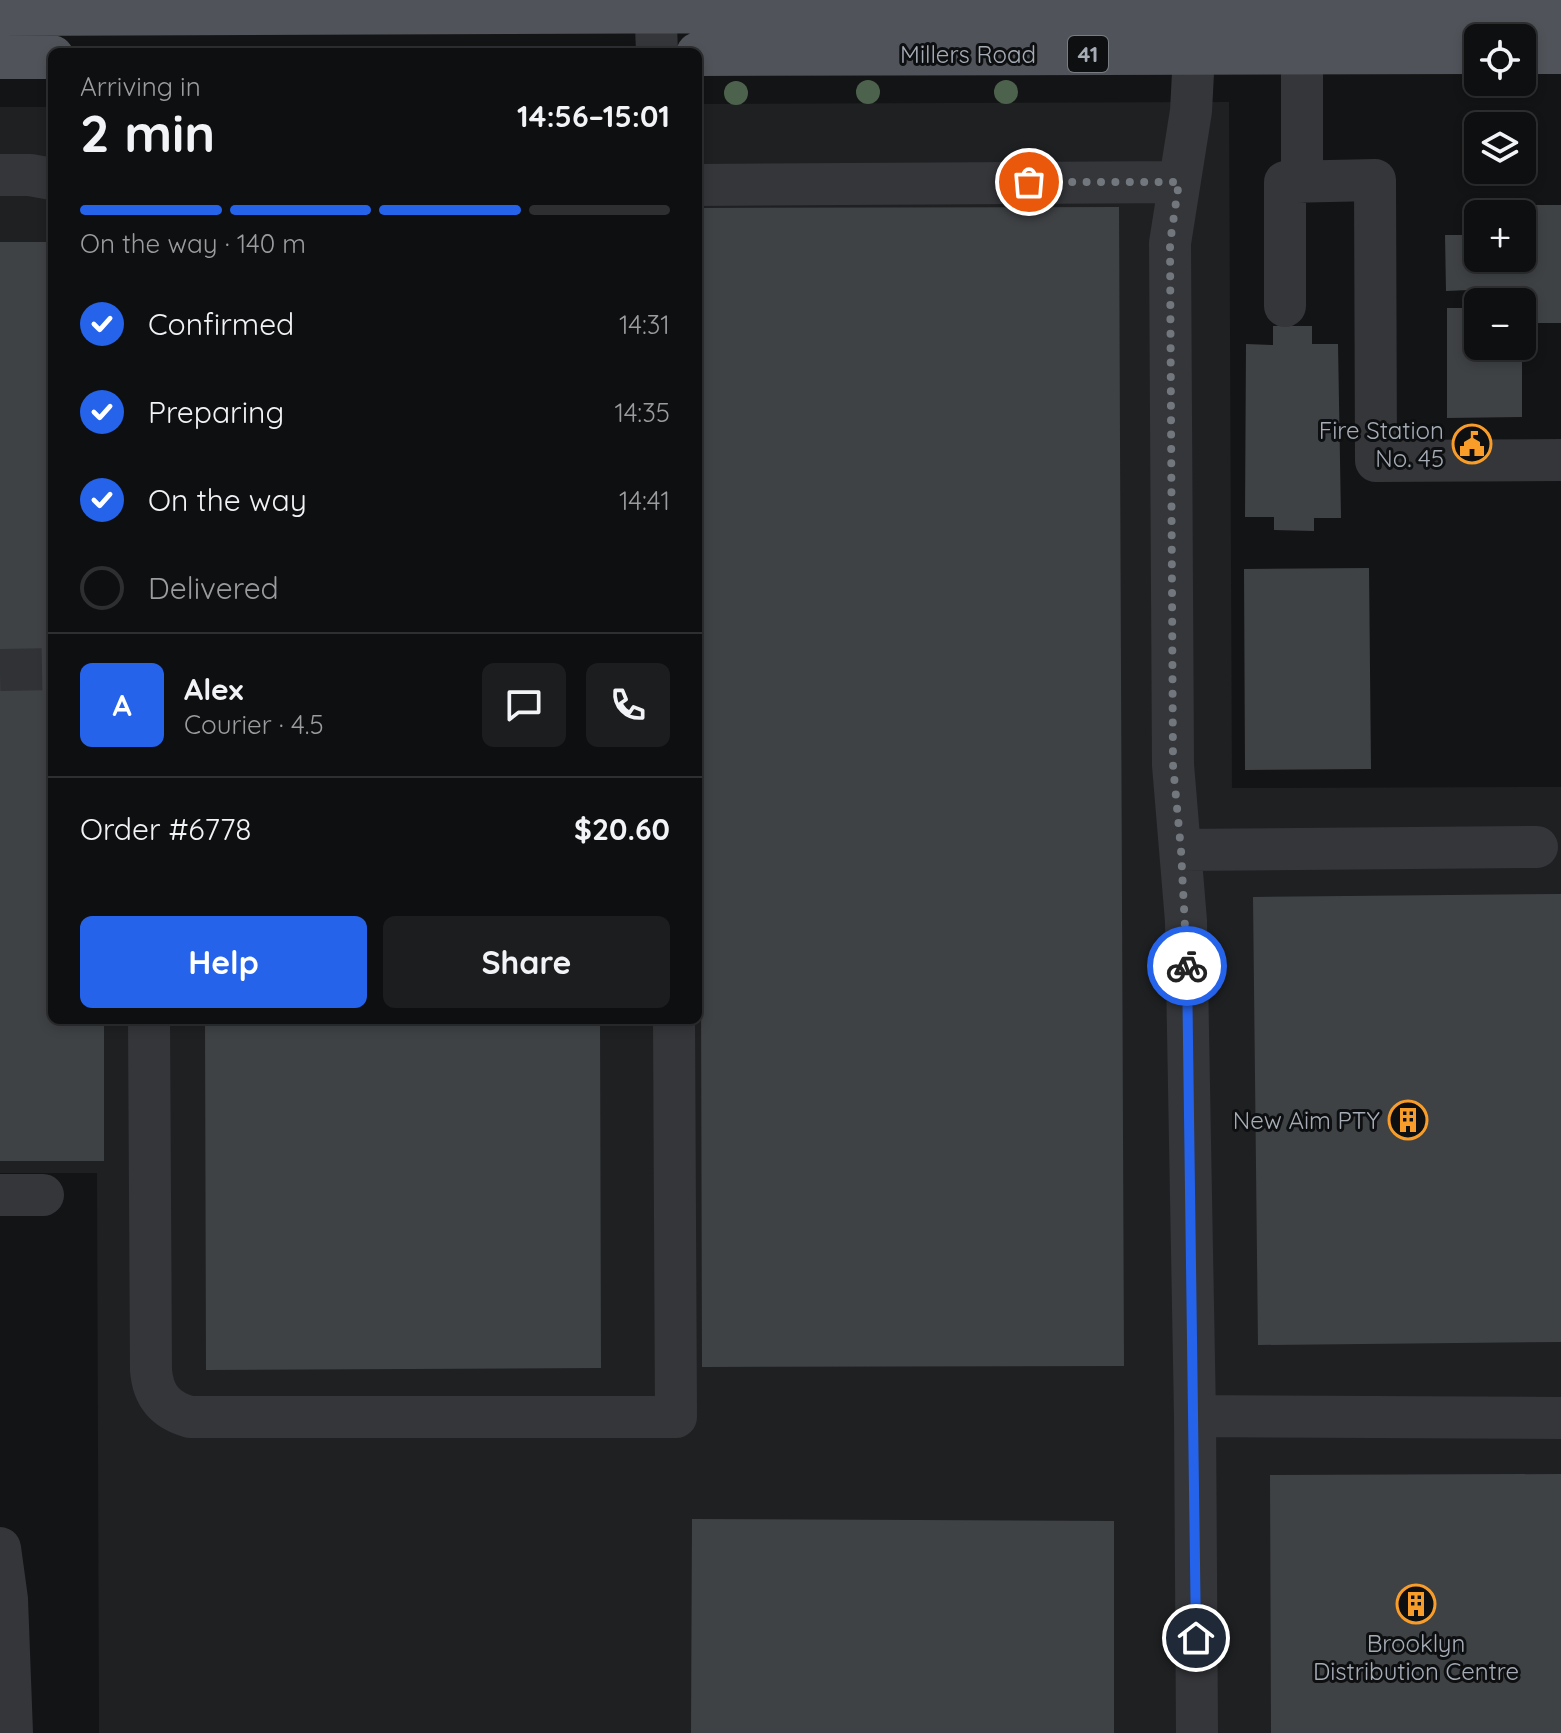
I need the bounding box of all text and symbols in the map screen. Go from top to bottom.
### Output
map controls [1464,24,1536,360]
button: locate [1464,24,1536,96]
road number: 41 [1068,36,1108,72]
street label: Millers Road [900,39,1036,69]
text: Arriving in [80,70,201,103]
text: 14:56–15:01 [517,97,670,135]
text: 2 min [80,100,215,165]
button: layers [1464,112,1536,184]
pin [995,148,1063,216]
icon: bag [1007,160,1051,204]
button: + [1464,200,1536,272]
text: On the way · 140 m [80,227,306,260]
button: − [1464,288,1536,360]
icon: check [80,302,124,346]
text: Confirmed [148,305,294,343]
text: 14:31 [619,308,670,341]
icon: check [80,390,124,434]
text: Preparing [148,393,284,431]
text: 14:35 [614,396,670,429]
place label: Fire Station No. 45 [1319,415,1444,473]
public building icon: Fire Station No. 45 [1451,423,1493,465]
icon: check [80,478,124,522]
text: On the way [148,481,307,519]
text: 14:41 [619,484,670,517]
text: Delivered [148,569,279,607]
button: chat [482,663,566,747]
button: phone [586,663,670,747]
text: Alex [184,670,243,708]
text: A [112,686,132,724]
text: Courier · 4.5 [184,708,324,741]
text: Order #6778 [80,810,251,848]
text: $20.60 [574,810,670,848]
button: Help [80,916,367,1008]
button: Share [383,916,670,1008]
courier [1147,926,1227,1006]
icon: bike [1165,944,1209,988]
building icon: New Aim PTY [1387,1099,1429,1141]
place label: New Aim PTY [1233,1105,1380,1135]
building icon: Brooklyn Distribution Centre [1395,1583,1437,1625]
pin [1162,1604,1230,1672]
icon: home [1174,1616,1218,1660]
place label: Brooklyn Distribution Centre [1313,1628,1519,1686]

